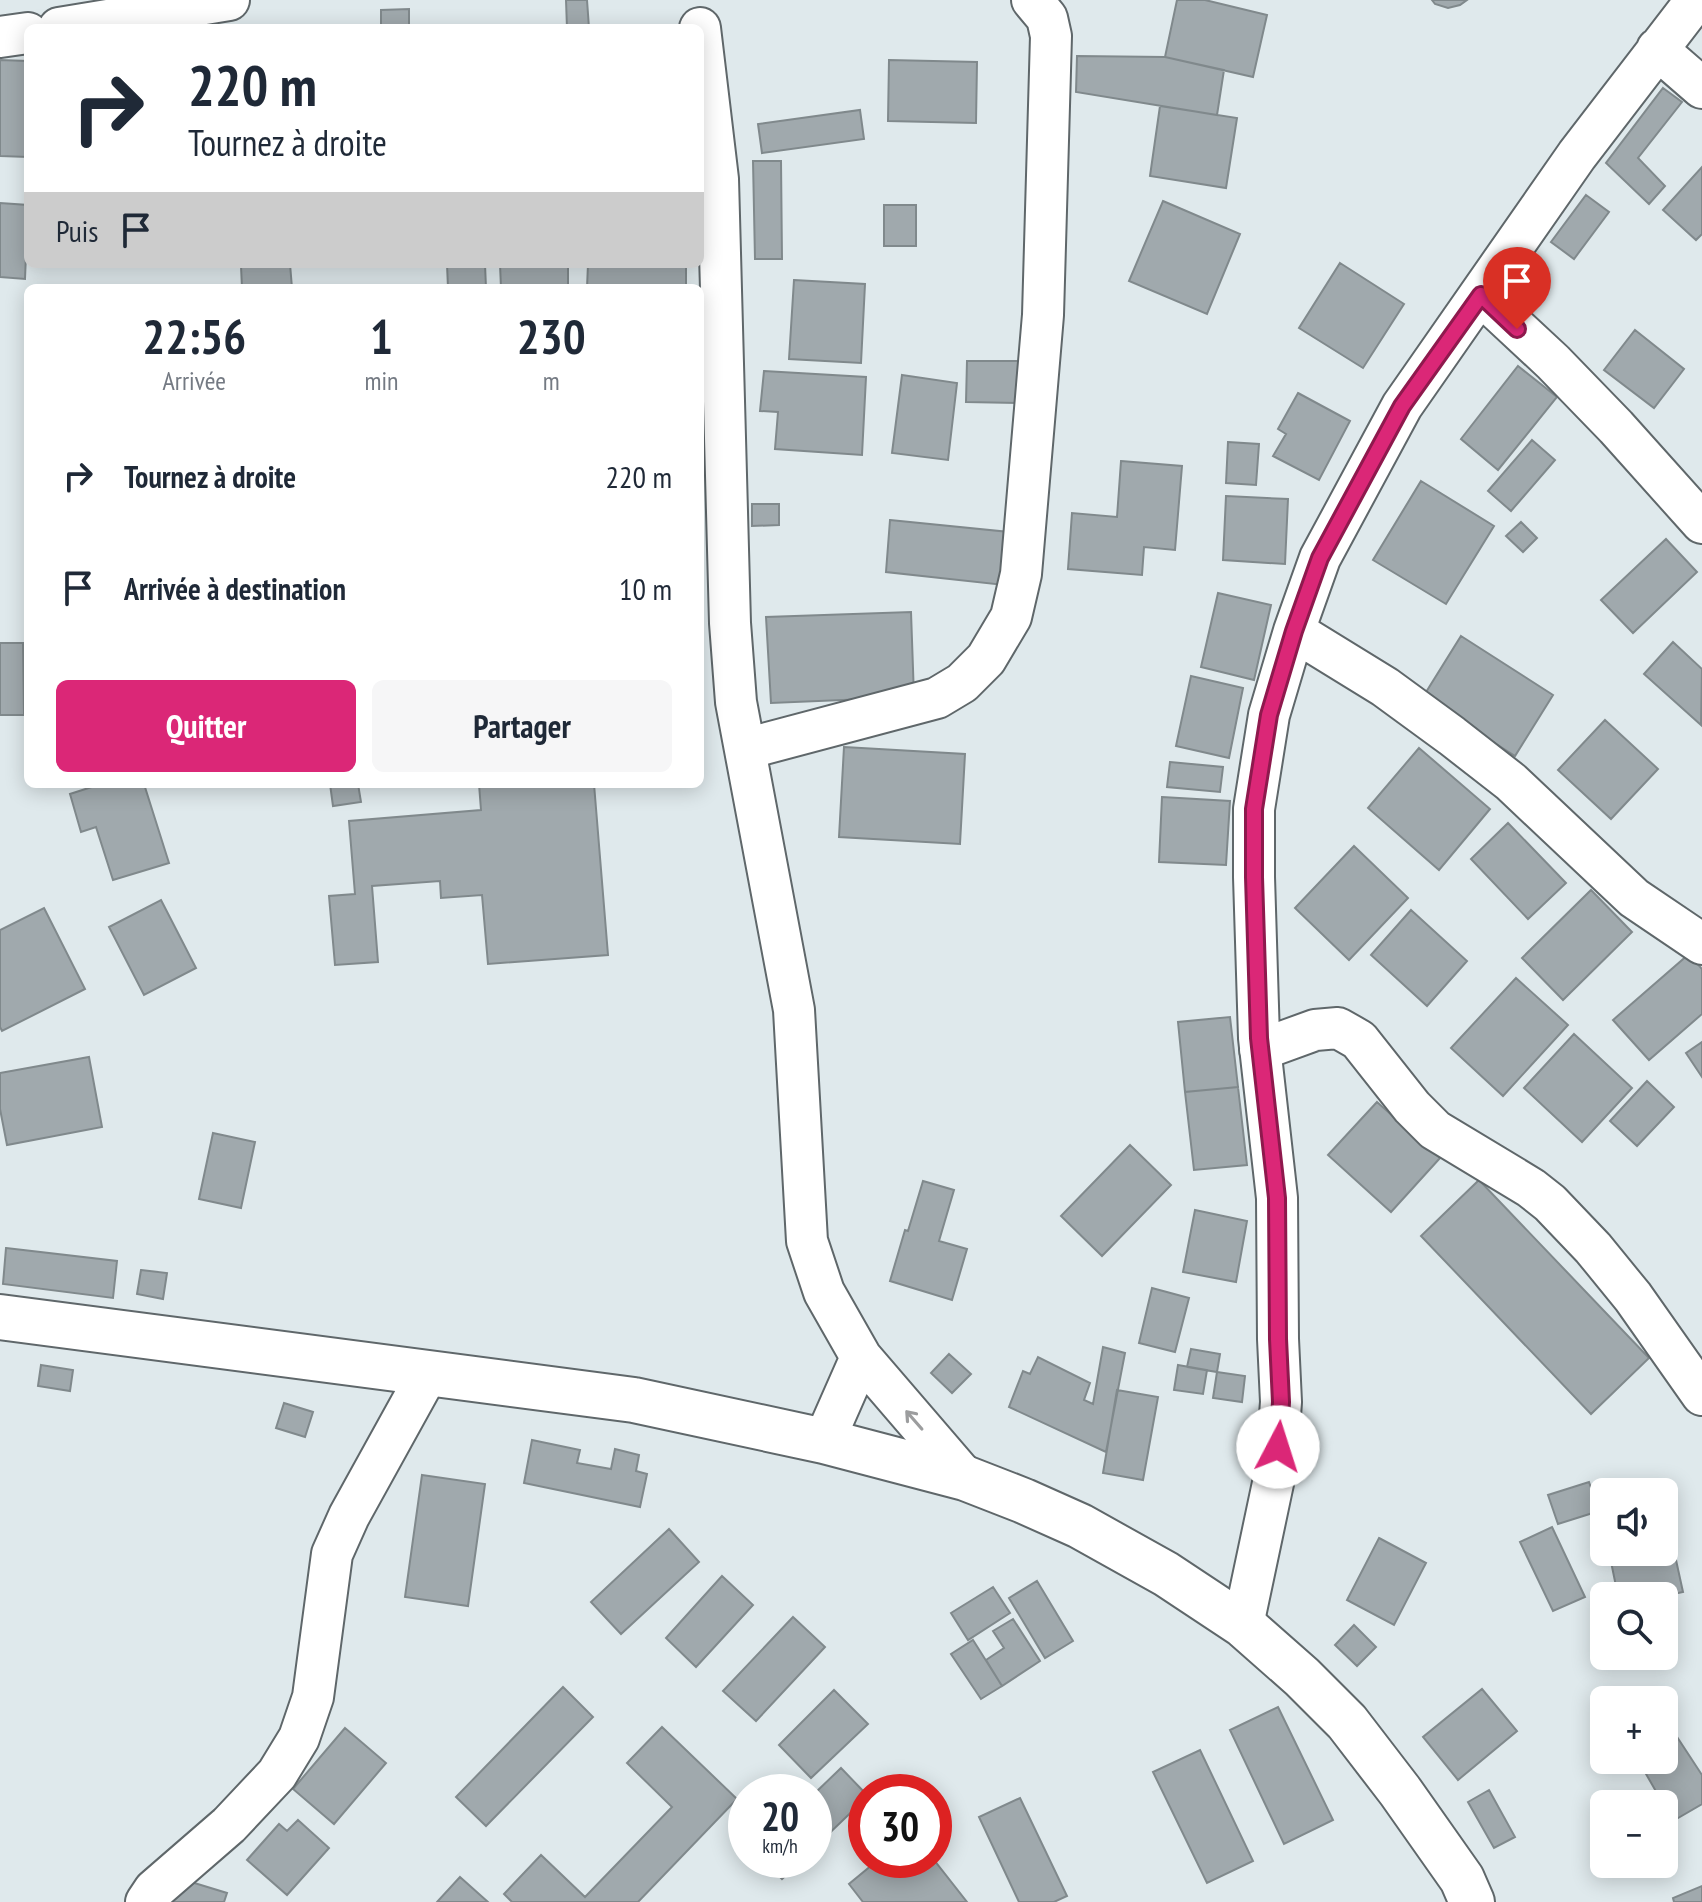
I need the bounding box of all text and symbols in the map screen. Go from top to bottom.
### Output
text: 220 m [188,49,317,121]
icon: right [56,56,160,160]
text: Tournez à droite [188,119,387,166]
icon: arrive [114,208,158,252]
text: Puis [56,211,98,250]
pin [1483,247,1551,329]
icon: arrive [1495,259,1539,303]
text: 22:56 [142,305,246,367]
text: 1 [370,305,393,367]
text: 230 [517,305,586,367]
text: Arrivée [162,364,226,397]
text: min [364,364,398,397]
text: m [543,364,560,397]
icon: right [56,454,100,498]
text: Tournez à droite [124,457,296,496]
text: 220 m [606,457,672,496]
icon: arrive [56,566,100,610]
text: Arrivée à destination [124,569,346,608]
text: 10 m [619,569,672,608]
button: Quitter [56,680,356,772]
button: Partager [372,680,672,772]
position arrow [1236,1405,1320,1489]
one-way arrow [905,1410,923,1430]
map controls [1590,1478,1678,1878]
button: sound [1590,1478,1678,1566]
button: search [1590,1582,1678,1670]
button: + [1590,1686,1678,1774]
speed limit sign: 30 [848,1774,952,1878]
text: 20 [761,1790,799,1842]
button: − [1590,1790,1678,1878]
text: km/h [762,1833,798,1859]

